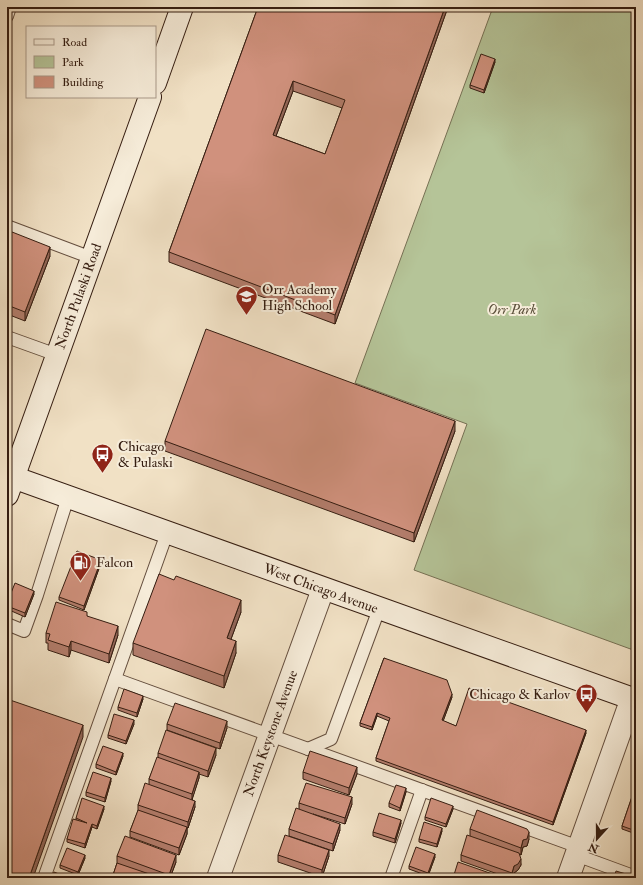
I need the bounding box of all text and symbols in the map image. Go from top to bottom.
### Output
legend [26,26,156,98]
text: Road [62,35,87,50]
text: Park [62,55,84,70]
text: Building [62,75,105,90]
street label: North Pulaski Road [51,241,106,351]
place label: Orr Academy High School [262,281,337,314]
school or university icon: Orr Academy High School [234,284,260,317]
park label: Orr Park [488,301,537,318]
place label: Chicago & Pulaski [118,438,173,471]
bus stop icon: Chicago & Pulaski [90,441,116,474]
fuel station icon: Falcon [67,549,93,582]
place label: Falcon [96,554,133,571]
street label: West Chicago Avenue [260,559,381,617]
street label: North Keystone Avenue [240,668,302,799]
bus stop icon: Chicago & Karlov [573,681,599,714]
place label: Chicago & Karlov [469,686,571,703]
north arrow [577,819,617,859]
text: N [586,840,601,856]

